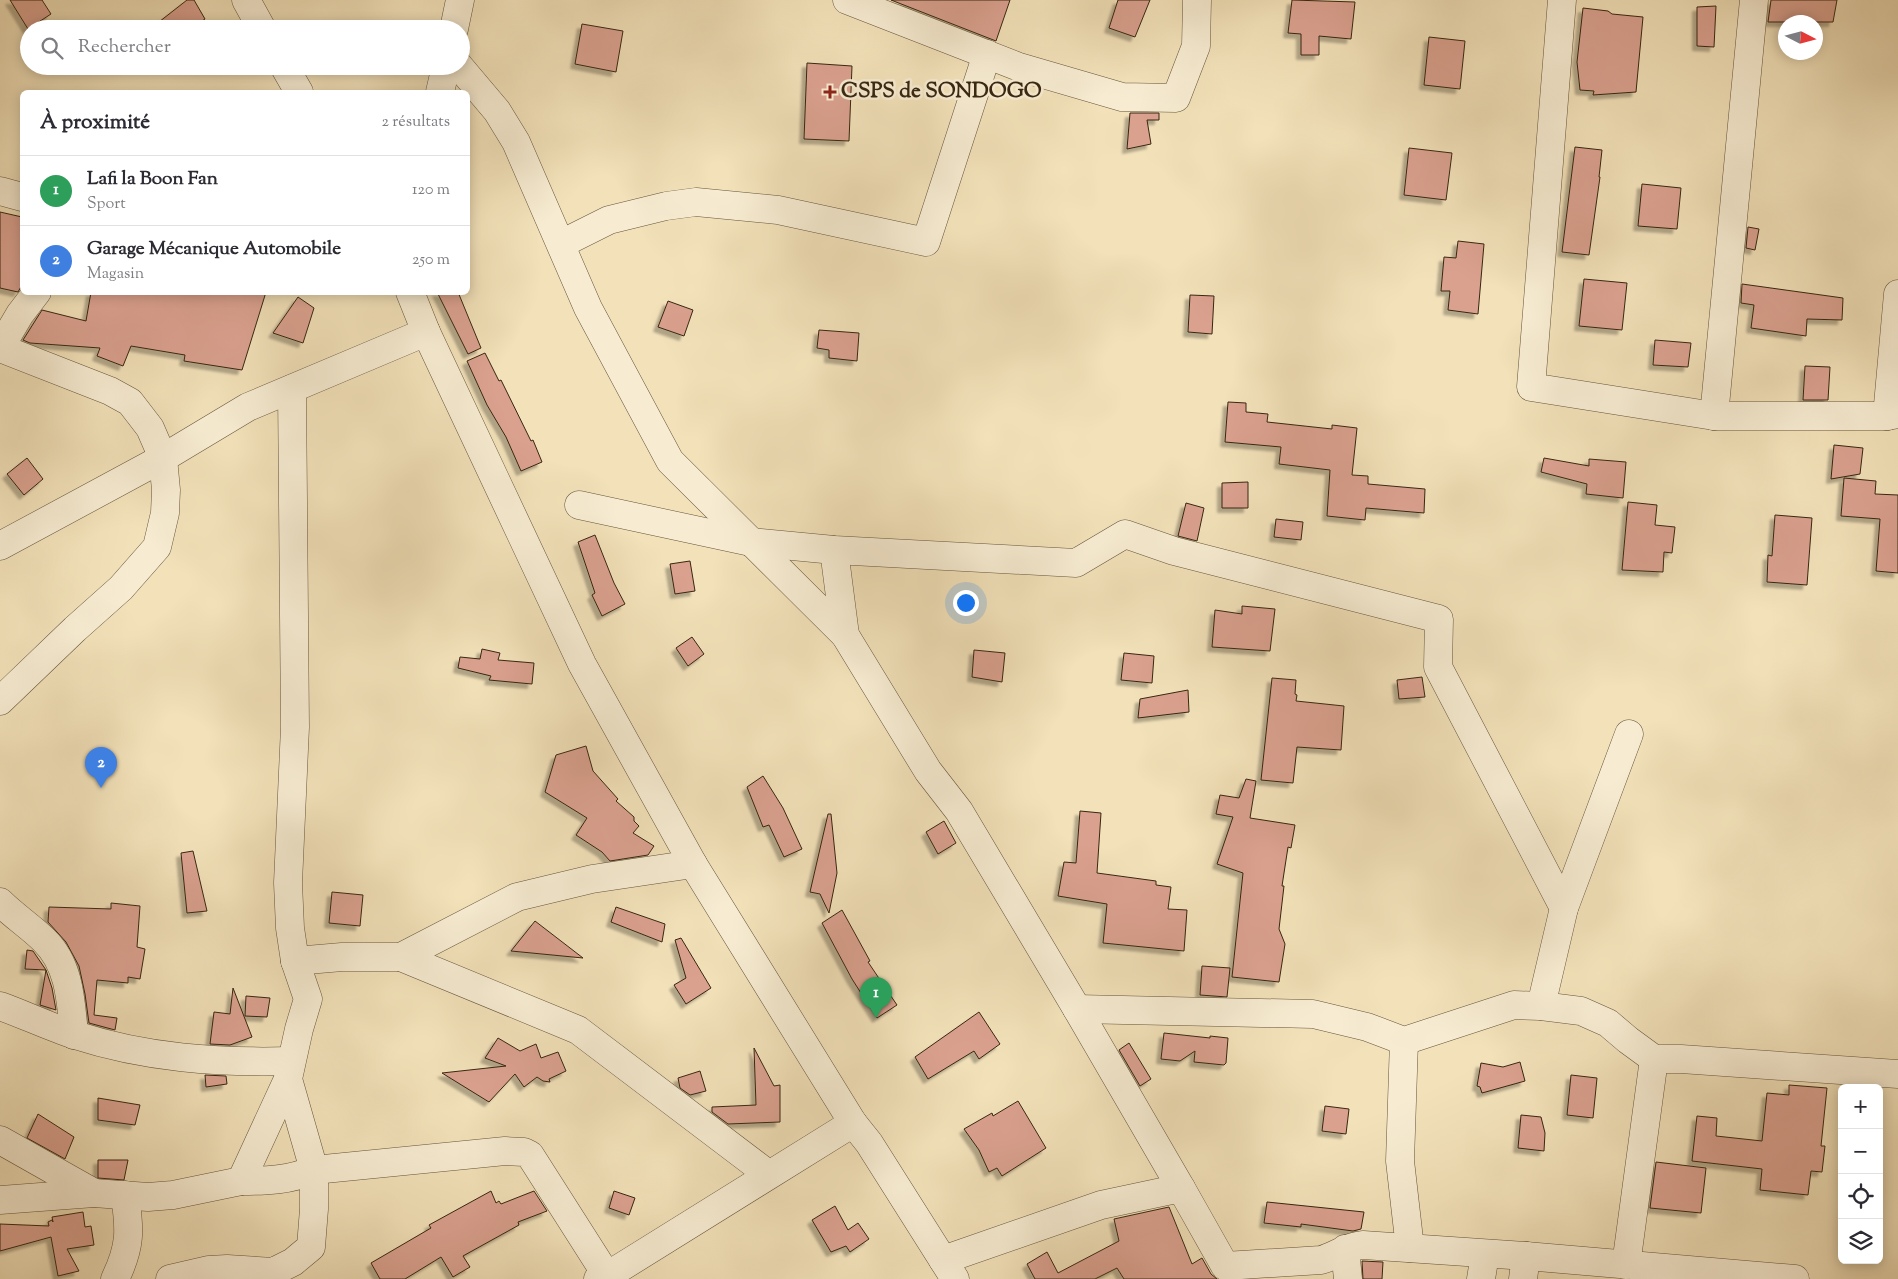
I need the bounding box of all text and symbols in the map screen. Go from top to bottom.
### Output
north arrow [1778,15,1823,60]
search box [20,20,470,75]
icon: search [38,34,66,62]
text: Rechercher [78,34,171,61]
place label: CSPS de SONDOGO [841,77,1042,107]
marker: CSPS de SONDOGO [823,85,837,99]
text: À proximité [40,108,150,138]
text: 2 résultats [381,111,450,134]
text: Lafi la Boon Fan [87,166,218,193]
text: 1 [53,179,59,202]
text: 120 m [412,179,450,202]
text: Sport [87,193,126,216]
text: Garage Mécanique Automobile [87,236,341,263]
text: 2 [52,249,60,272]
text: 250 m [412,249,450,272]
text: Magasin [87,263,144,286]
your location [953,590,979,616]
pin: 2 [85,747,117,788]
pin: 1 [860,977,892,1018]
map controls [1838,1084,1883,1264]
button: + [1838,1084,1883,1129]
button: − [1838,1129,1883,1174]
button: locate [1838,1174,1883,1219]
button: layers [1838,1219,1883,1264]

